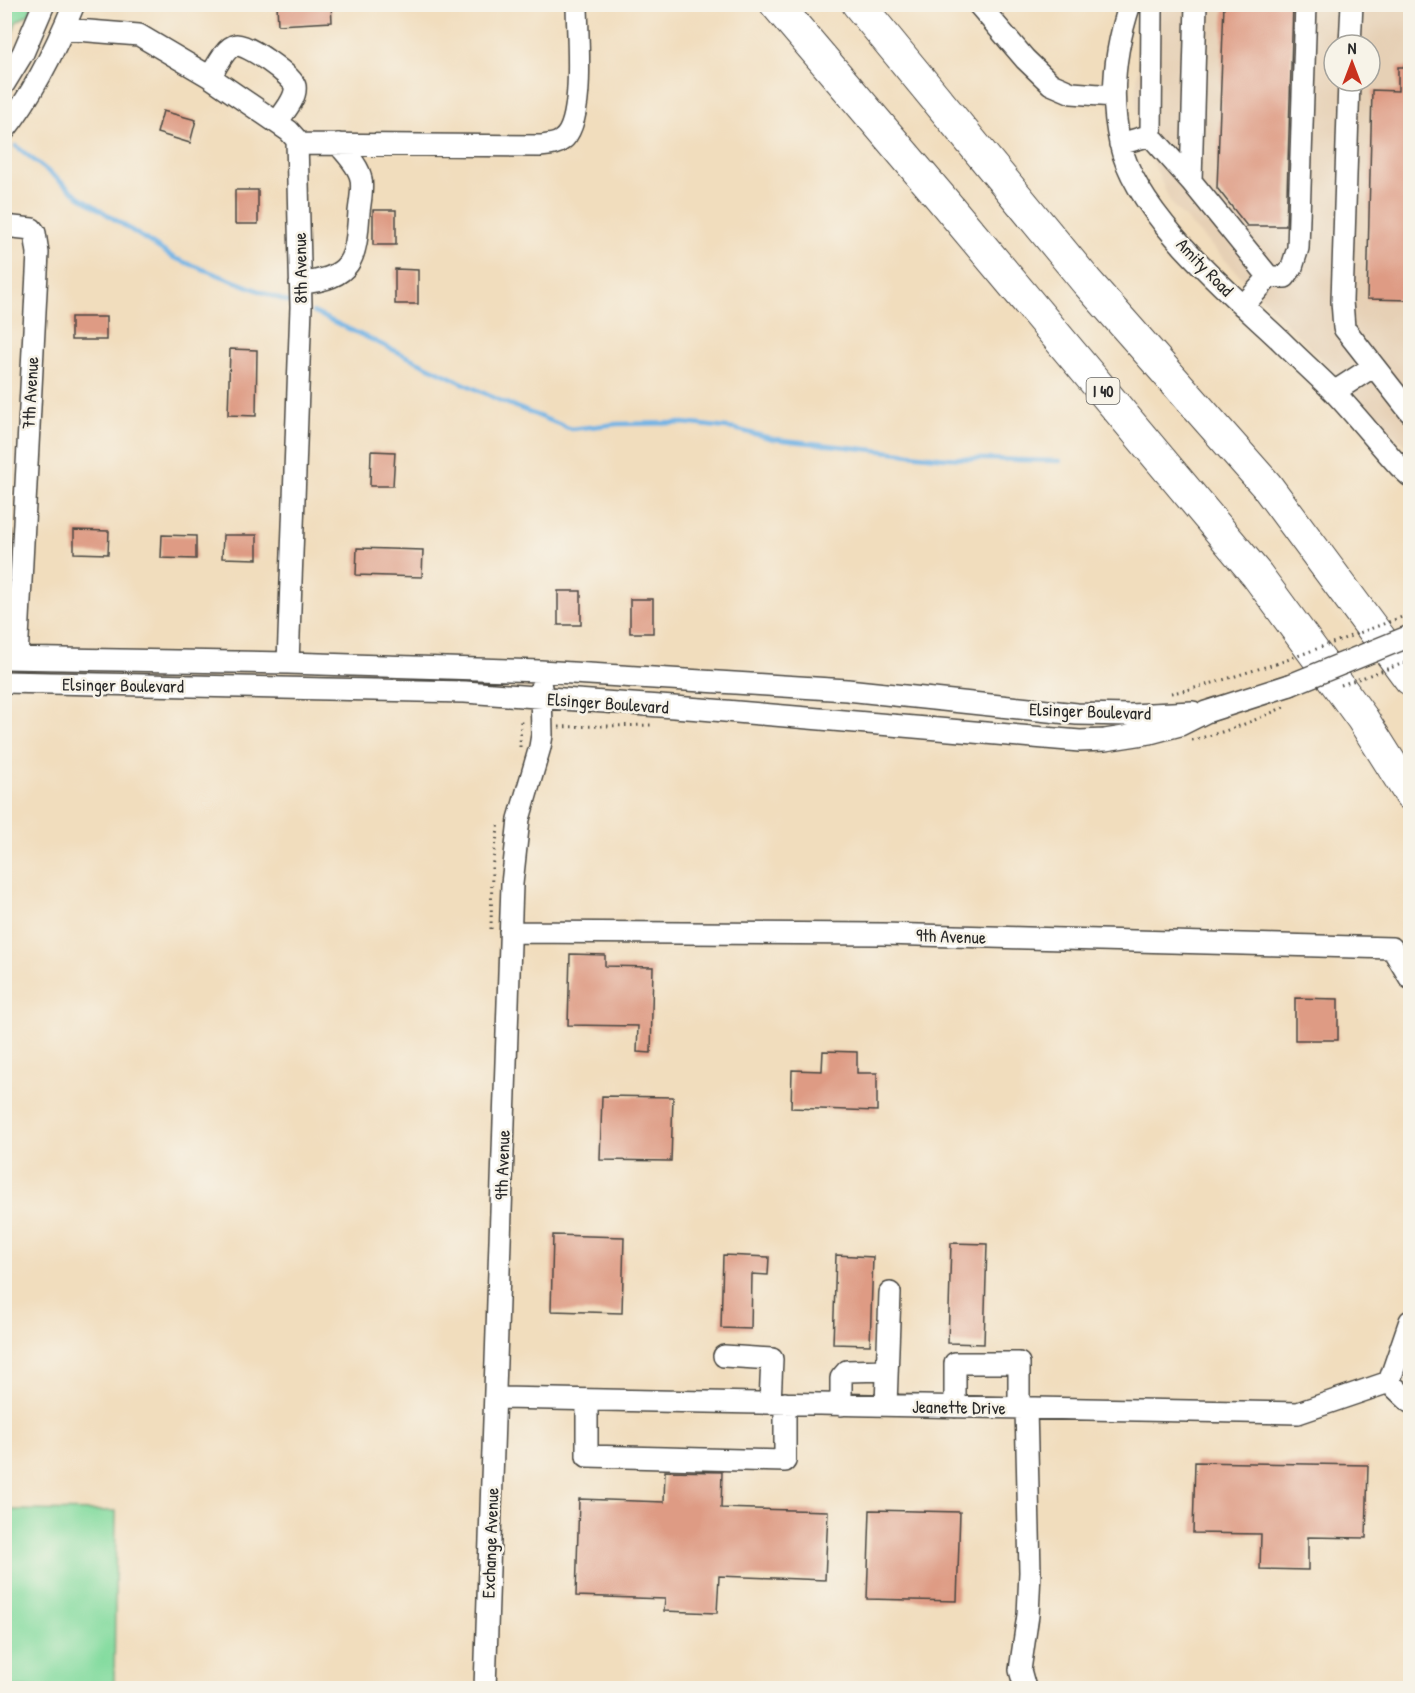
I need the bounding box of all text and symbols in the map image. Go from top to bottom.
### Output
north arrow [1322,33,1382,93]
text: N [1348,37,1357,59]
street label: 8th Avenue [287,232,313,304]
street label: Amity Road [1171,232,1239,302]
street label: 7th Avenue [16,356,44,430]
road number: I 40 [1086,378,1120,404]
street label: Elsinger Boulevard [62,671,184,699]
street label: Elsinger Boulevard [546,686,670,720]
street label: Elsinger Boulevard [1029,696,1151,726]
street label: 9th Avenue [916,922,986,950]
street label: 9th Avenue [488,1130,516,1200]
street label: Jeanette Drive [912,1394,1006,1420]
street label: Exchange Avenue [476,1487,504,1599]

